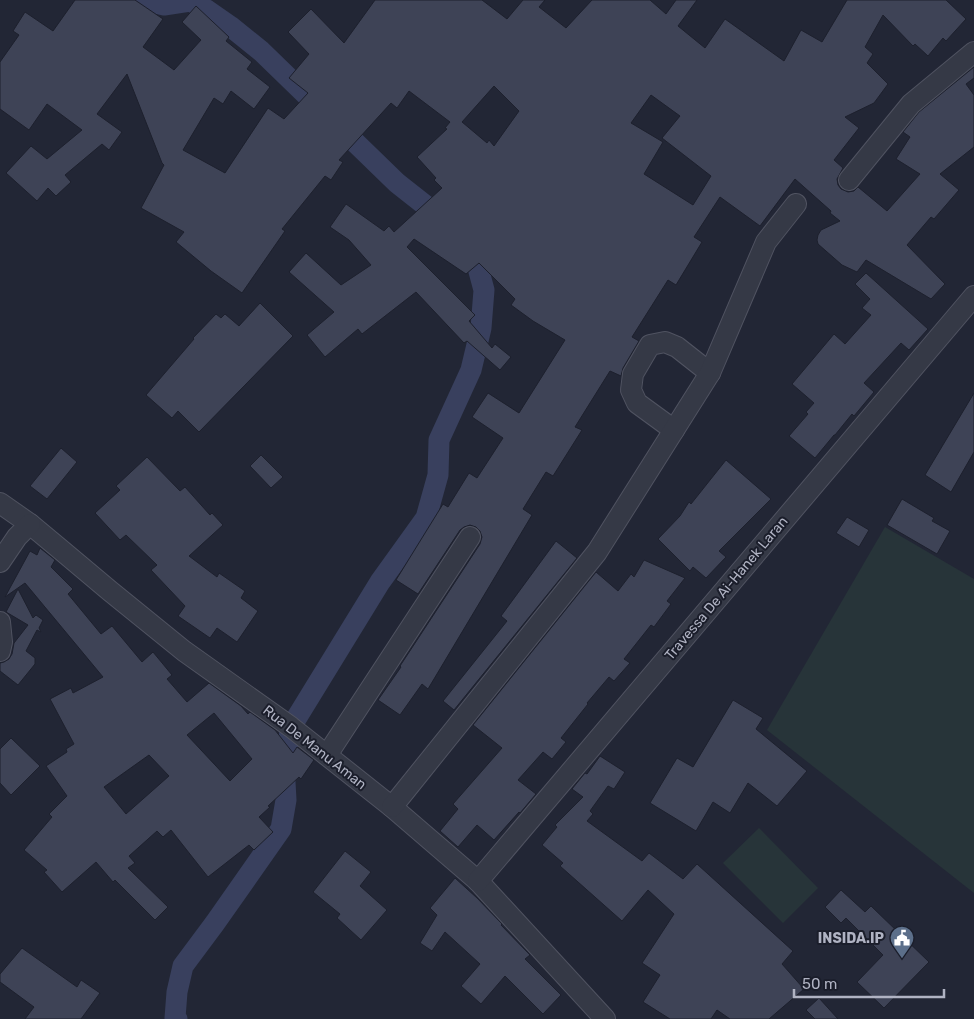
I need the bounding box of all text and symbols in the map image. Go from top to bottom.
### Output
street label: Travessa De Ai-Hanek Laran [661,513,791,664]
street label: Rua De Manu Aman [260,702,370,793]
public building icon: INSIDA.IP [889,925,915,959]
place label: INSIDA.IP [818,930,885,947]
scale bar [794,966,944,998]
text: 50 m [802,975,837,993]

